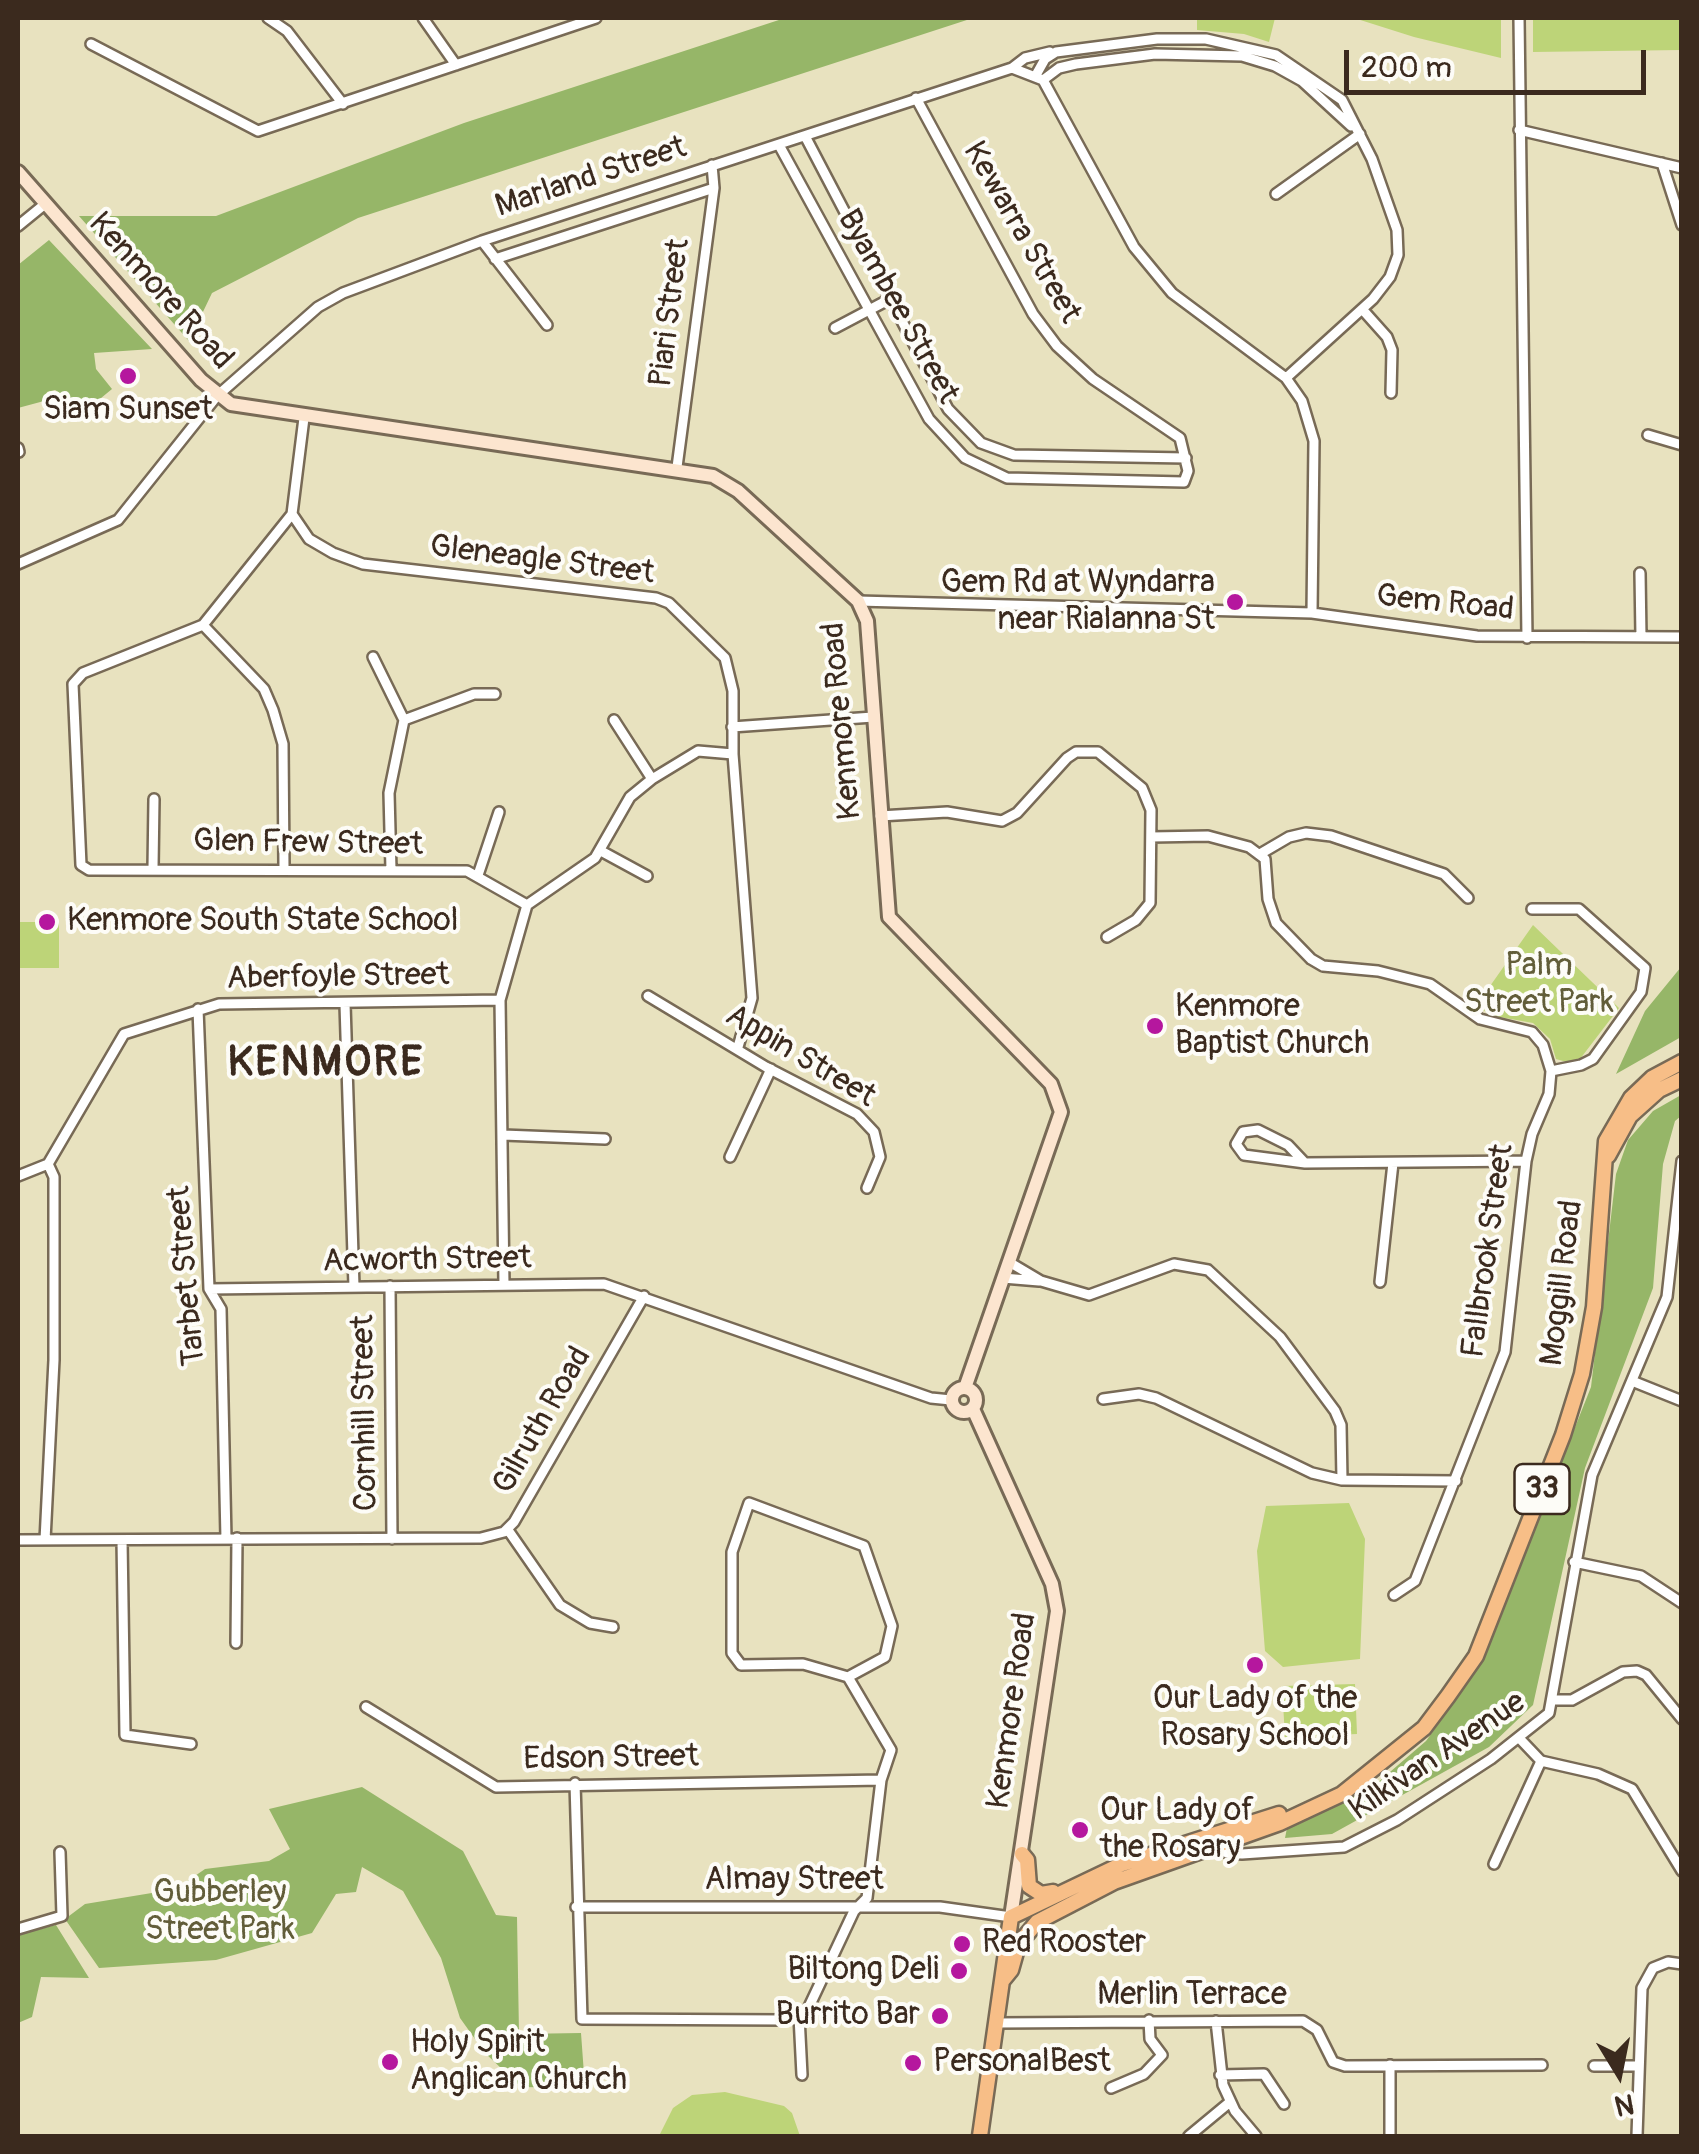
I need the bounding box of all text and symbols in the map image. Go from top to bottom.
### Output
scale bar [1349,30,1652,92]
text: 200 m [1361,49,1452,86]
street label: Marland Street [491,129,691,227]
street label: Kewarra Street [954,135,1088,331]
street label: Byambee Street [828,203,966,411]
street label: Kenmore Road [80,206,240,378]
street label: Piari Street [643,237,699,389]
marker: Siam Sunset [117,365,139,387]
place label: Siam Sunset [43,392,213,430]
street label: Gleneagle Street [428,528,656,594]
place label: Gem Rd at Wyndarra near Rialanna St [941,565,1215,640]
street label: Gem Road [1374,578,1516,630]
marker: Gem Rd at Wyndarra near Rialanna St [1224,591,1246,613]
street label: Kenmore Road [815,621,871,821]
street label: Glen Frew Street [193,823,423,865]
place label: Kenmore South State School [67,903,458,941]
marker: Kenmore South State School [36,911,58,933]
park label: Palm Street Park [1464,948,1614,1023]
street label: Aberfoyle Street [226,957,450,999]
place label: Kenmore Baptist Church [1175,989,1369,1064]
street label: Appin Street [718,997,882,1117]
marker: Kenmore Baptist Church [1144,1015,1166,1037]
district label: KENMORE [228,1039,424,1089]
street label: Fallbrook Street [1455,1142,1523,1360]
street label: Tarbet Street [161,1185,215,1367]
street label: Moggill Road [1534,1198,1592,1368]
street label: Acworth Street [322,1240,532,1282]
street label: Cornhill Street [345,1314,387,1512]
street label: Gilruth Road [486,1341,600,1501]
road number: 33 [1514,1464,1570,1514]
street label: Kenmore Road [980,1610,1046,1812]
marker: Our Lady of the Rosary School [1244,1654,1266,1676]
place label: Our Lady of the Rosary School [1153,1681,1357,1756]
street label: Kilkivan Avenue [1343,1684,1533,1830]
street label: Edson Street [523,1738,699,1780]
place label: Our Lady of the Rosary [1100,1793,1254,1868]
marker: Our Lady of the Rosary [1069,1819,1091,1841]
street label: Almay Street [704,1862,884,1900]
park label: Gubberley Street Park [145,1875,295,1950]
place label: Red Rooster [982,1925,1146,1963]
marker: Red Rooster [951,1933,973,1955]
place label: Biltong Deli [788,1952,939,1990]
marker: Biltong Deli [948,1960,970,1982]
street label: Merlin Terrace [1097,1977,1287,2015]
place label: Burrito Bar [776,1997,920,2035]
marker: Burrito Bar [929,2005,951,2027]
north arrow [1569,2024,1669,2124]
place label: Holy Spirit Anglican Church [410,2025,627,2100]
place label: PersonalBest [933,2044,1111,2082]
marker: Holy Spirit Anglican Church [379,2051,401,2073]
marker: PersonalBest [902,2052,924,2074]
text: N [1612,2085,1637,2123]

